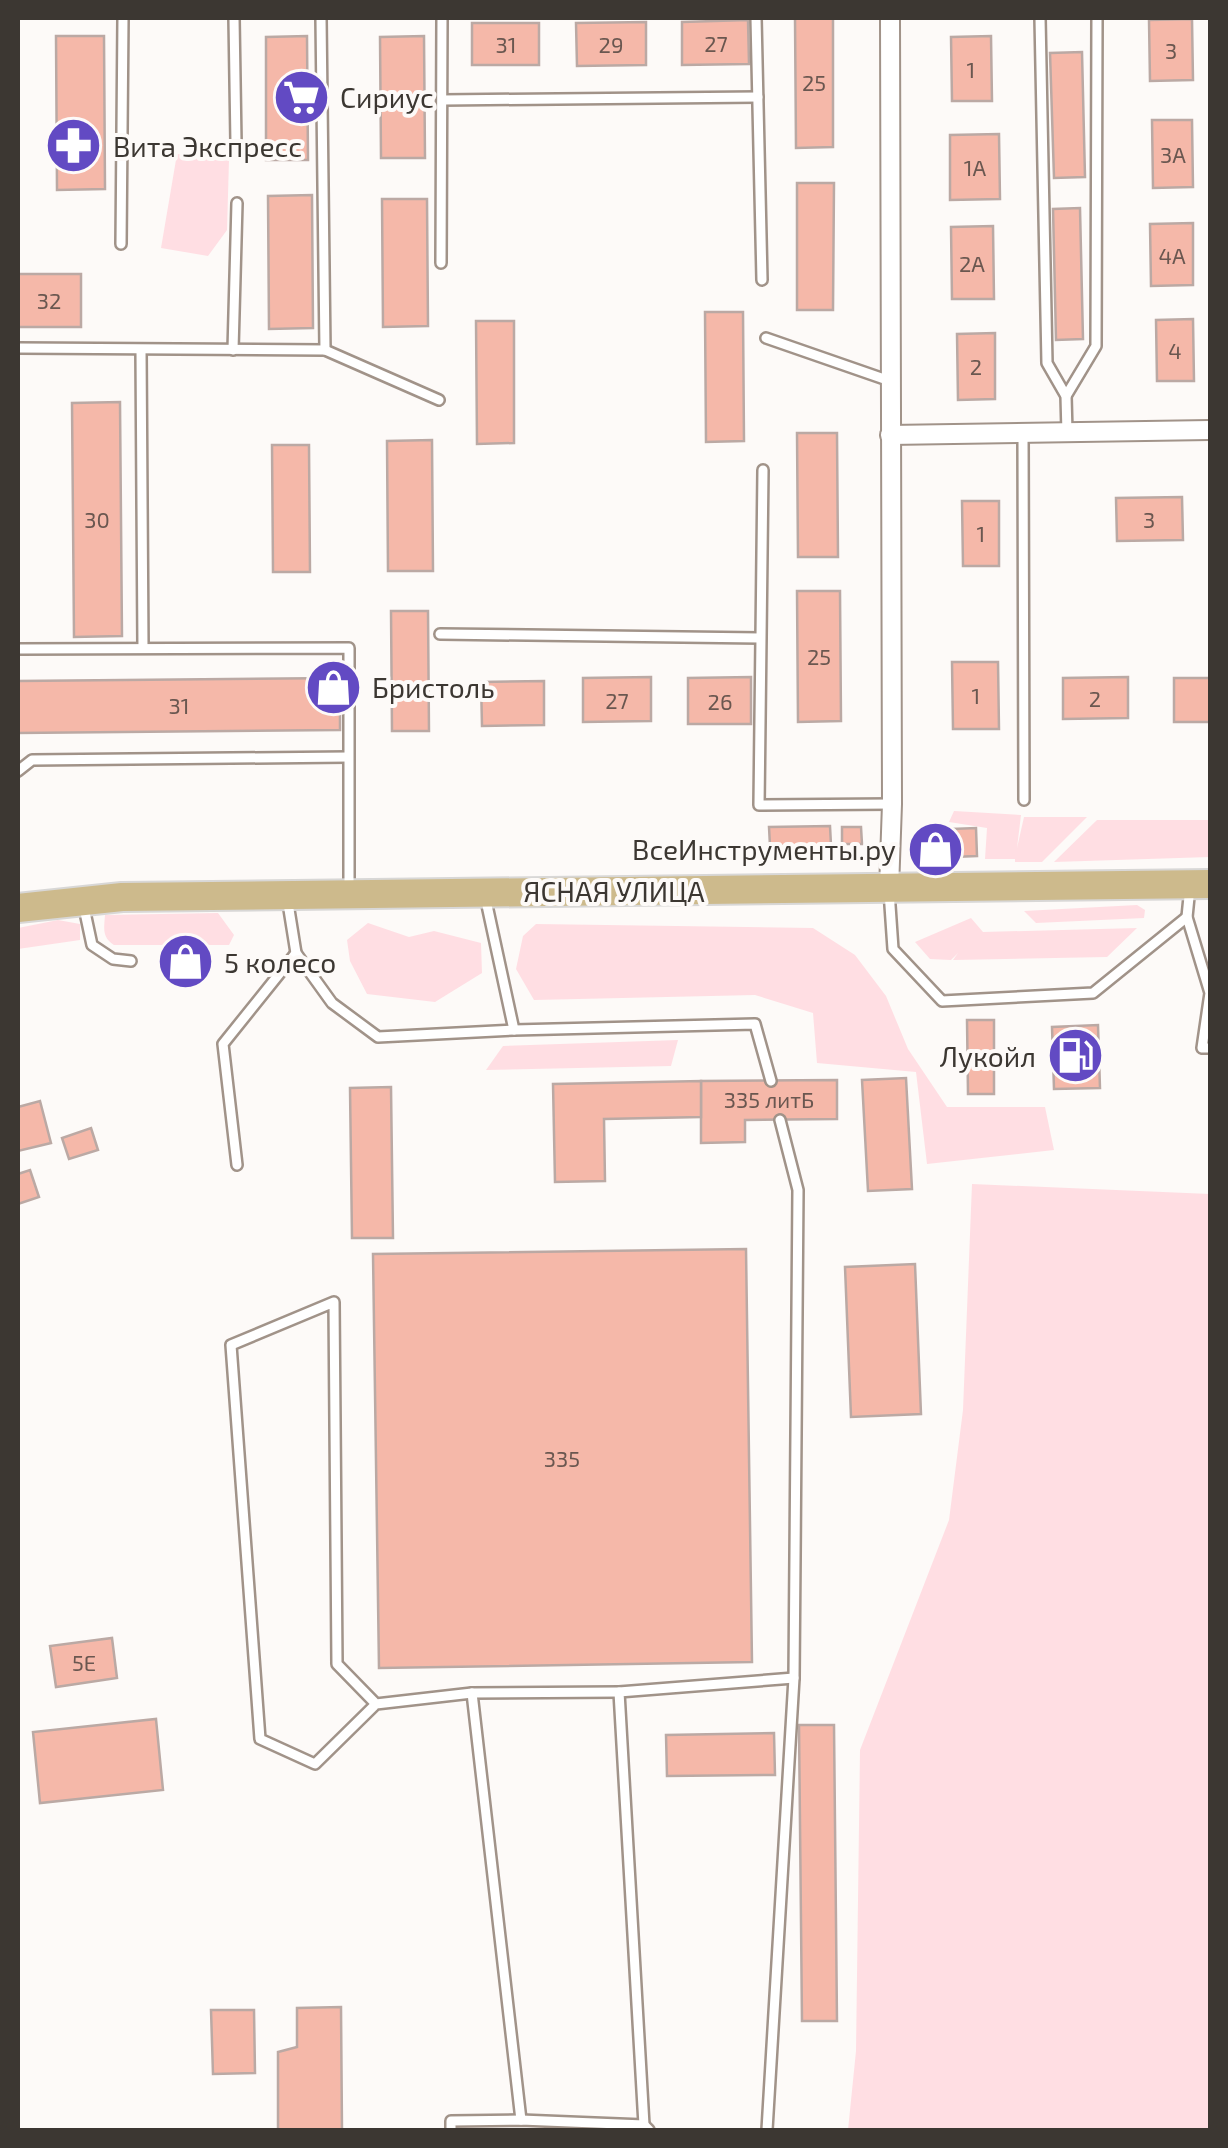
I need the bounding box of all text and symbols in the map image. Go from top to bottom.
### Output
house number: 27 [704,30,728,56]
house number: 31 [496,31,517,57]
house number: 29 [599,31,623,57]
house number: 3 [1165,37,1177,63]
house number: 1 [967,56,975,82]
supermarket icon: Сириус [271,67,331,127]
house number: 25 [802,69,826,95]
place label: Сириус [340,80,434,114]
pharmacy icon: Вита Экспресс [44,116,104,176]
place label: Вита Экспресс [113,129,302,163]
house number: 3А [1160,141,1186,167]
house number: 1А [964,154,987,180]
house number: 4А [1158,242,1186,268]
house number: 2А [959,250,985,276]
house number: 32 [37,287,61,313]
house number: 4 [1168,337,1182,363]
house number: 2 [970,353,982,379]
house number: 30 [84,506,110,532]
house number: 3 [1143,506,1155,532]
house number: 1 [977,520,985,546]
house number: 25 [807,643,831,669]
shop icon: Бристоль [303,657,363,717]
place label: Бристоль [372,670,495,704]
house number: 1 [972,682,980,708]
house number: 2 [1089,685,1101,711]
house number: 27 [605,687,629,713]
house number: 26 [708,688,732,714]
house number: 31 [169,692,190,718]
shop icon: ВсеИнструменты.ру [905,819,965,879]
place label: ВсеИнструменты.ру [632,832,896,866]
street label: ЯСНАЯ УЛИЦА [523,874,705,908]
shop icon: 5 колесо [155,932,215,992]
place label: 5 колесо [224,945,336,979]
fuel station icon: Лукойл [1045,1026,1105,1086]
place label: Лукойл [940,1039,1036,1073]
house number: 335 литБ [724,1086,814,1112]
house number: 335 [544,1445,580,1471]
house number: 5Е [72,1649,96,1675]

